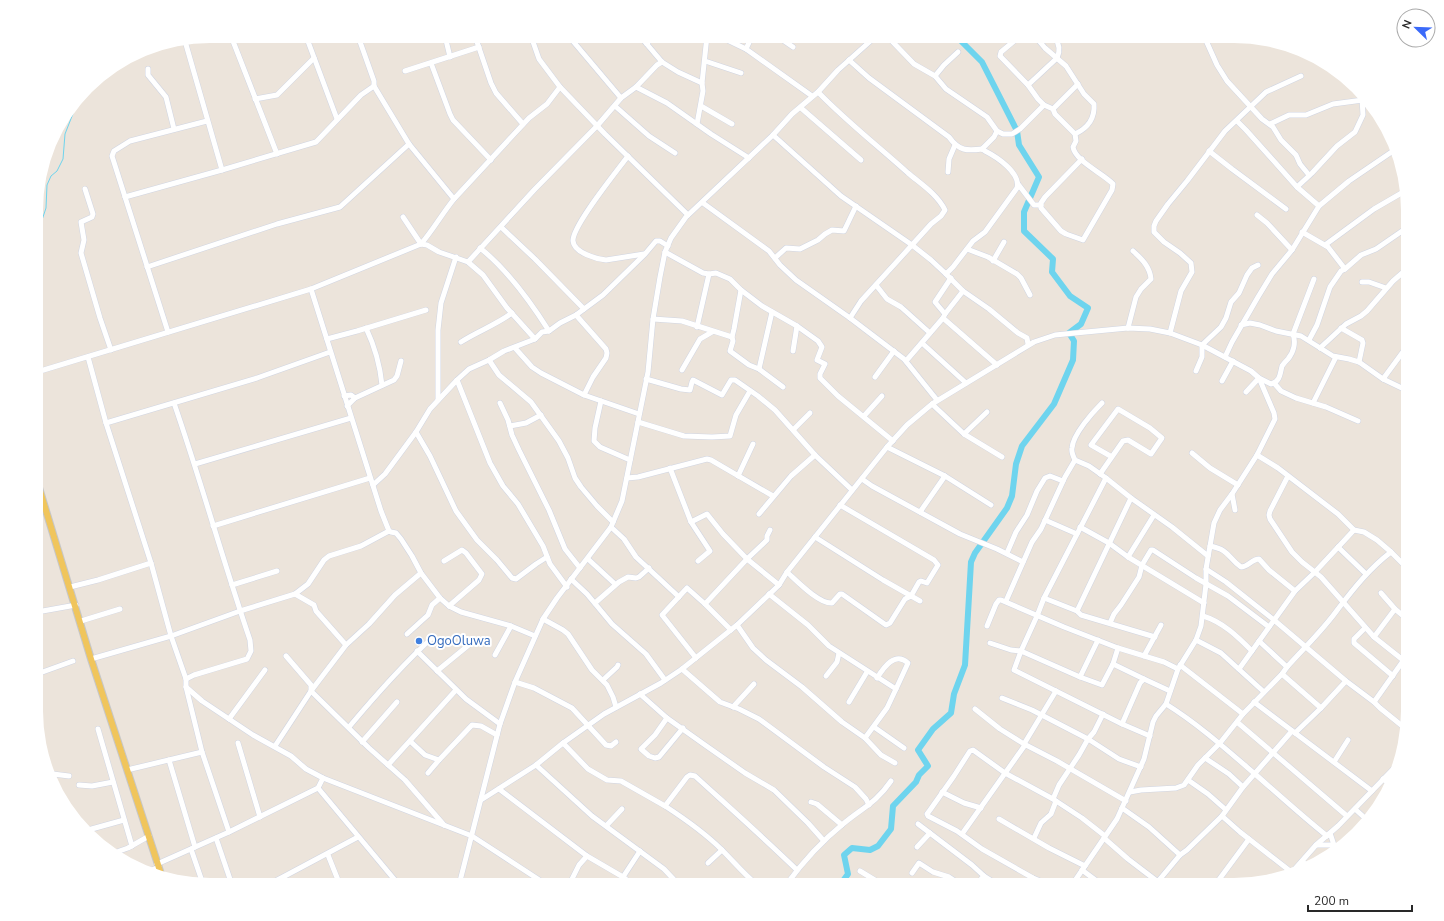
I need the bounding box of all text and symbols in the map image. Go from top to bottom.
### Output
north arrow [1396,8,1436,48]
text: N [1399,18,1416,31]
place label: OgoOluwa [427,632,491,650]
marker: OgoOluwa [414,636,424,646]
scale bar [1308,887,1412,913]
text: 200 m [1314,893,1349,909]

